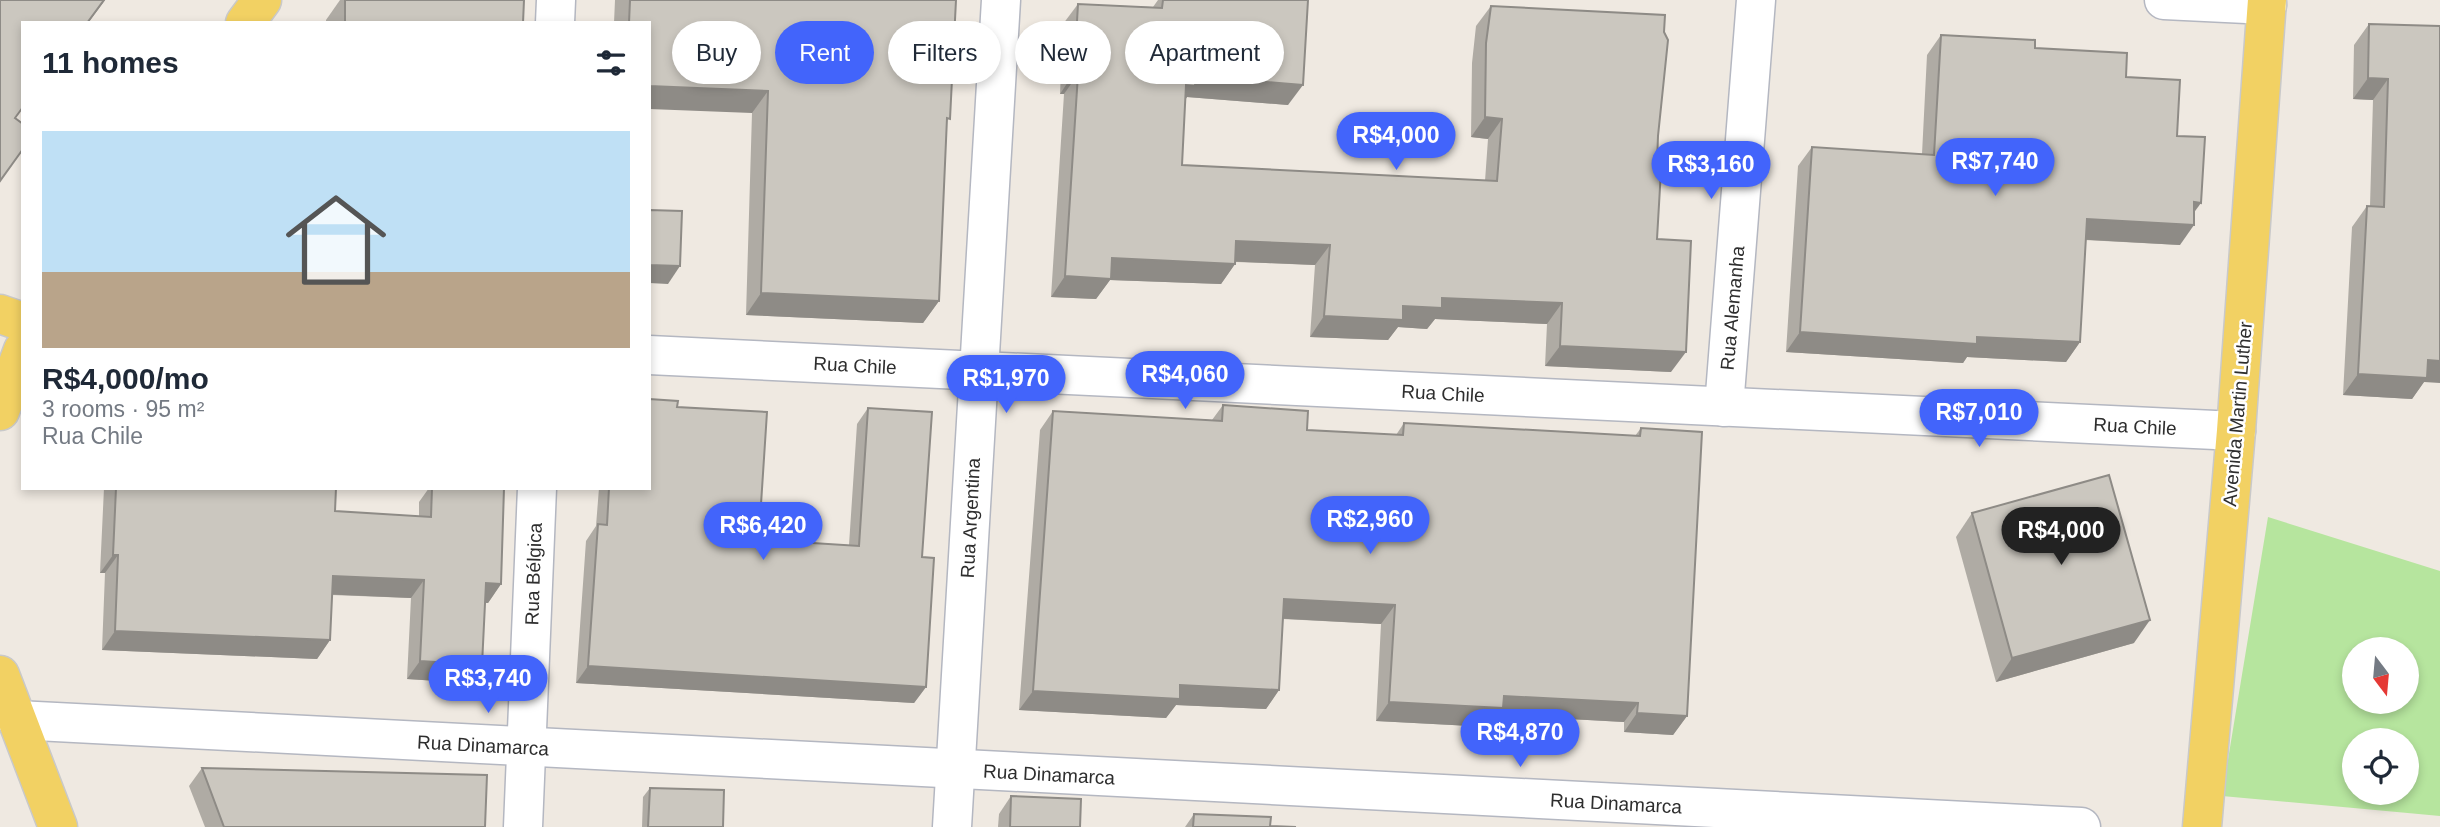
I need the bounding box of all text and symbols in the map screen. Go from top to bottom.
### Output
chip: Buy [672,21,761,84]
chip: Rent [775,21,874,84]
chip: Filters [888,21,1001,84]
chip: New [1015,21,1111,84]
chip: Apartment [1125,21,1284,84]
icon: filters [592,44,630,82]
text: 11 homes [42,46,179,79]
pin: R$4,000 [1331,113,1461,172]
text: R$4,000 [1353,122,1439,148]
pin: R$7,740 [1930,138,2060,198]
pin: R$3,160 [1646,142,1776,201]
text: R$7,740 [1952,148,2038,174]
text: R$3,160 [1668,151,1754,177]
icon: home [273,177,399,303]
street label: Rua Alemanha [1717,245,1748,371]
street label: Avenida Martin Luther [2219,320,2256,507]
pin: R$4,060 [1120,352,1250,411]
street label: Rua Chile [813,353,897,378]
pin: R$1,970 [941,356,1071,415]
text: R$4,060 [1142,361,1228,387]
text: R$4,000/mo [42,362,209,395]
text: R$1,970 [963,365,1049,391]
street label: Rua Chile [1401,381,1485,406]
pin: R$7,010 [1914,390,2044,449]
text: 3 rooms · 95 m² [42,396,204,422]
text: R$7,010 [1936,399,2022,425]
street label: Rua Chile [2093,414,2177,439]
text: Rua Chile [42,423,143,449]
street label: Rua Argentina [957,457,984,579]
pin: R$2,960 [1305,496,1435,556]
pin: R$6,420 [698,503,828,562]
text: R$2,960 [1327,506,1413,532]
pin: R$4,000 [1996,508,2126,567]
text: R$6,420 [720,512,806,538]
text: R$4,000 [2018,517,2104,543]
street label: Rua Bélgica [521,522,546,626]
north arrow [2342,637,2418,714]
map controls [2342,637,2419,805]
pin: R$3,740 [423,656,553,715]
text: R$3,740 [445,665,531,691]
pin: R$4,870 [1455,710,1585,769]
text: R$4,870 [1477,719,1563,745]
button: locate [2342,728,2419,805]
street label: Rua Dinamarca [417,732,550,759]
street label: Rua Dinamarca [983,761,1116,788]
street label: Rua Dinamarca [1550,790,1683,817]

